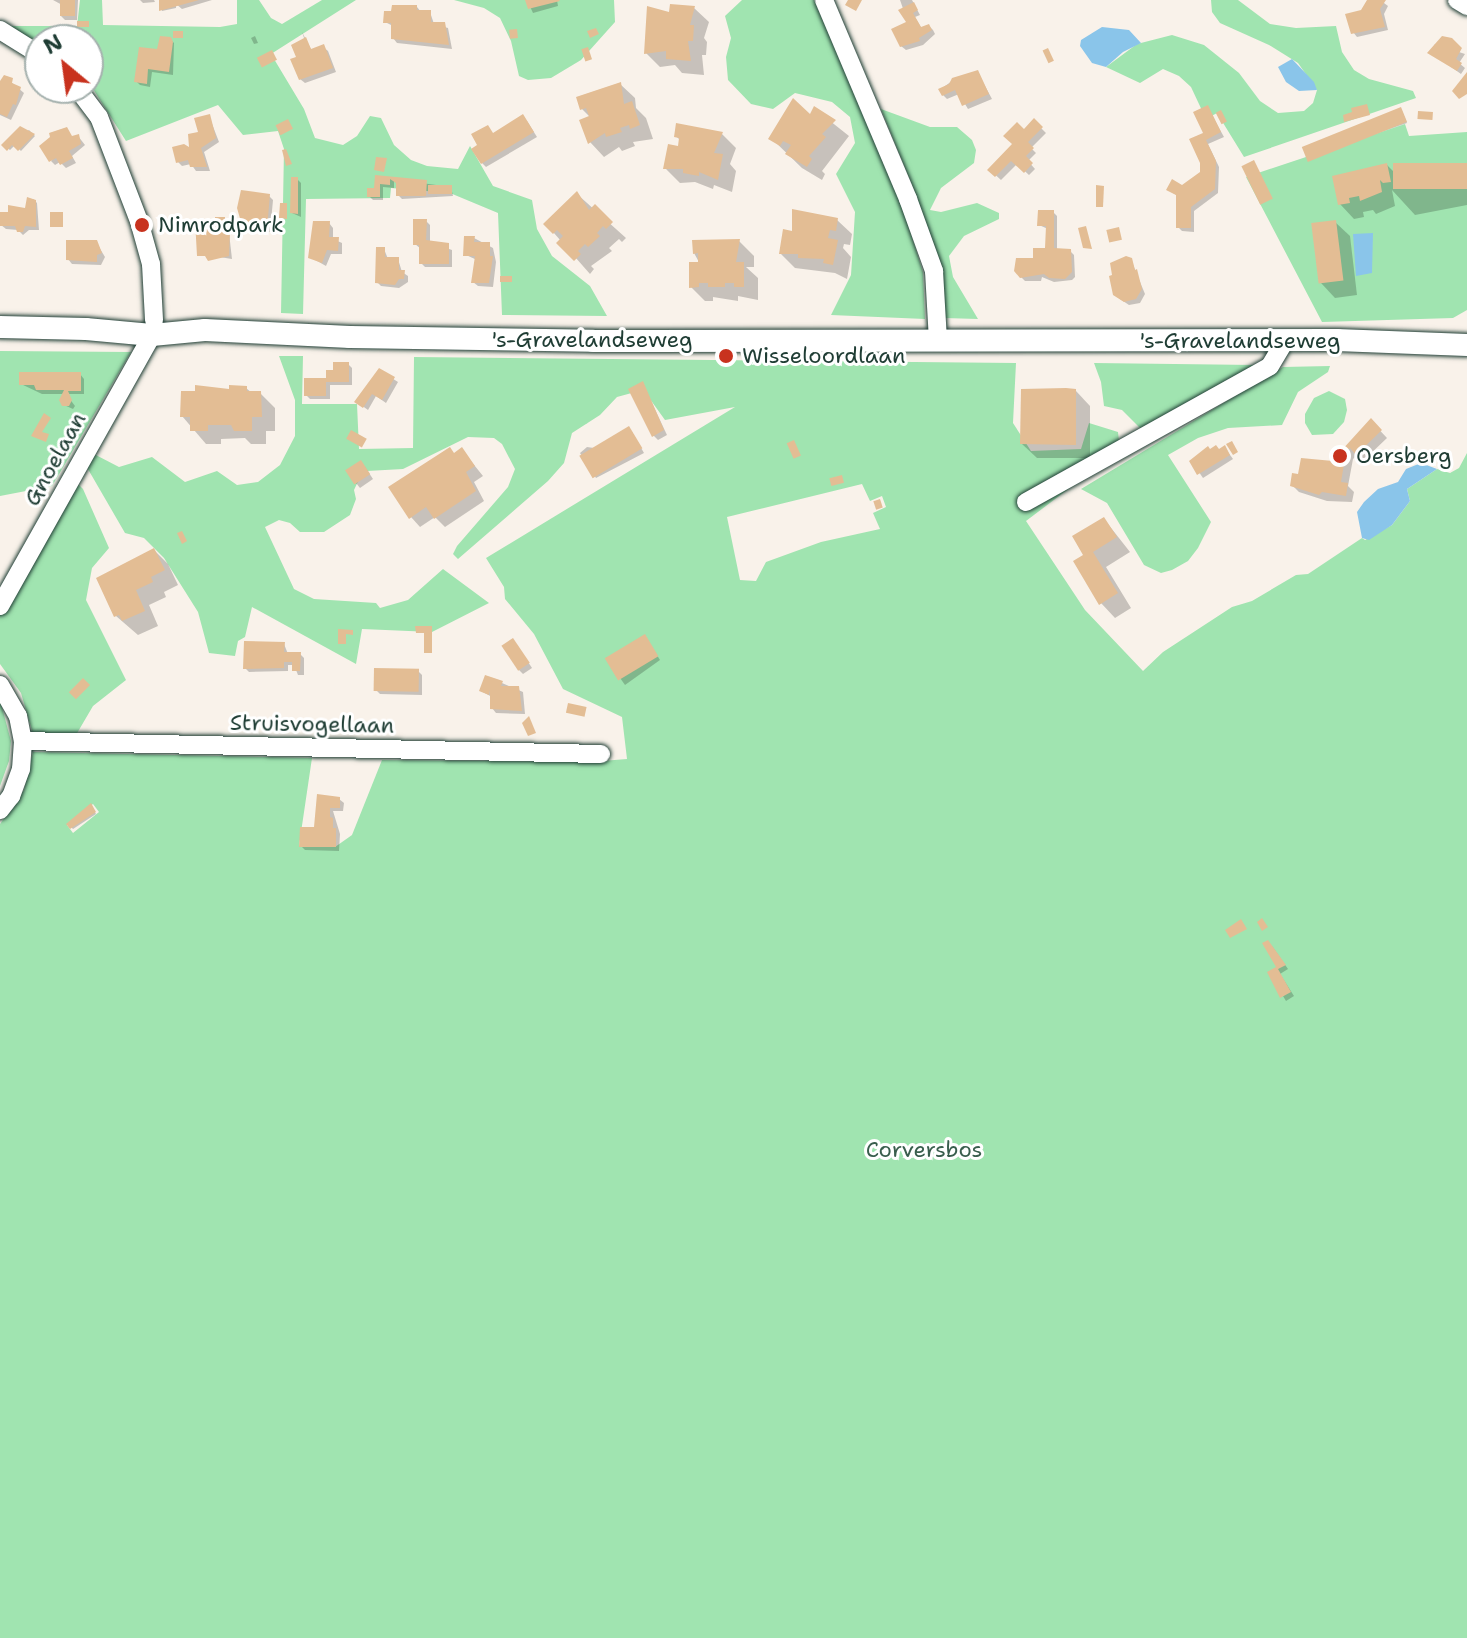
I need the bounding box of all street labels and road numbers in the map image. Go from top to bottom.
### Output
street label: 's-Gravelandseweg [492,327,692,353]
street label: 's-Gravelandseweg [1140,328,1340,354]
street label: Gnoelaan [19,408,91,510]
street label: Struisvogellaan [230,709,394,739]

